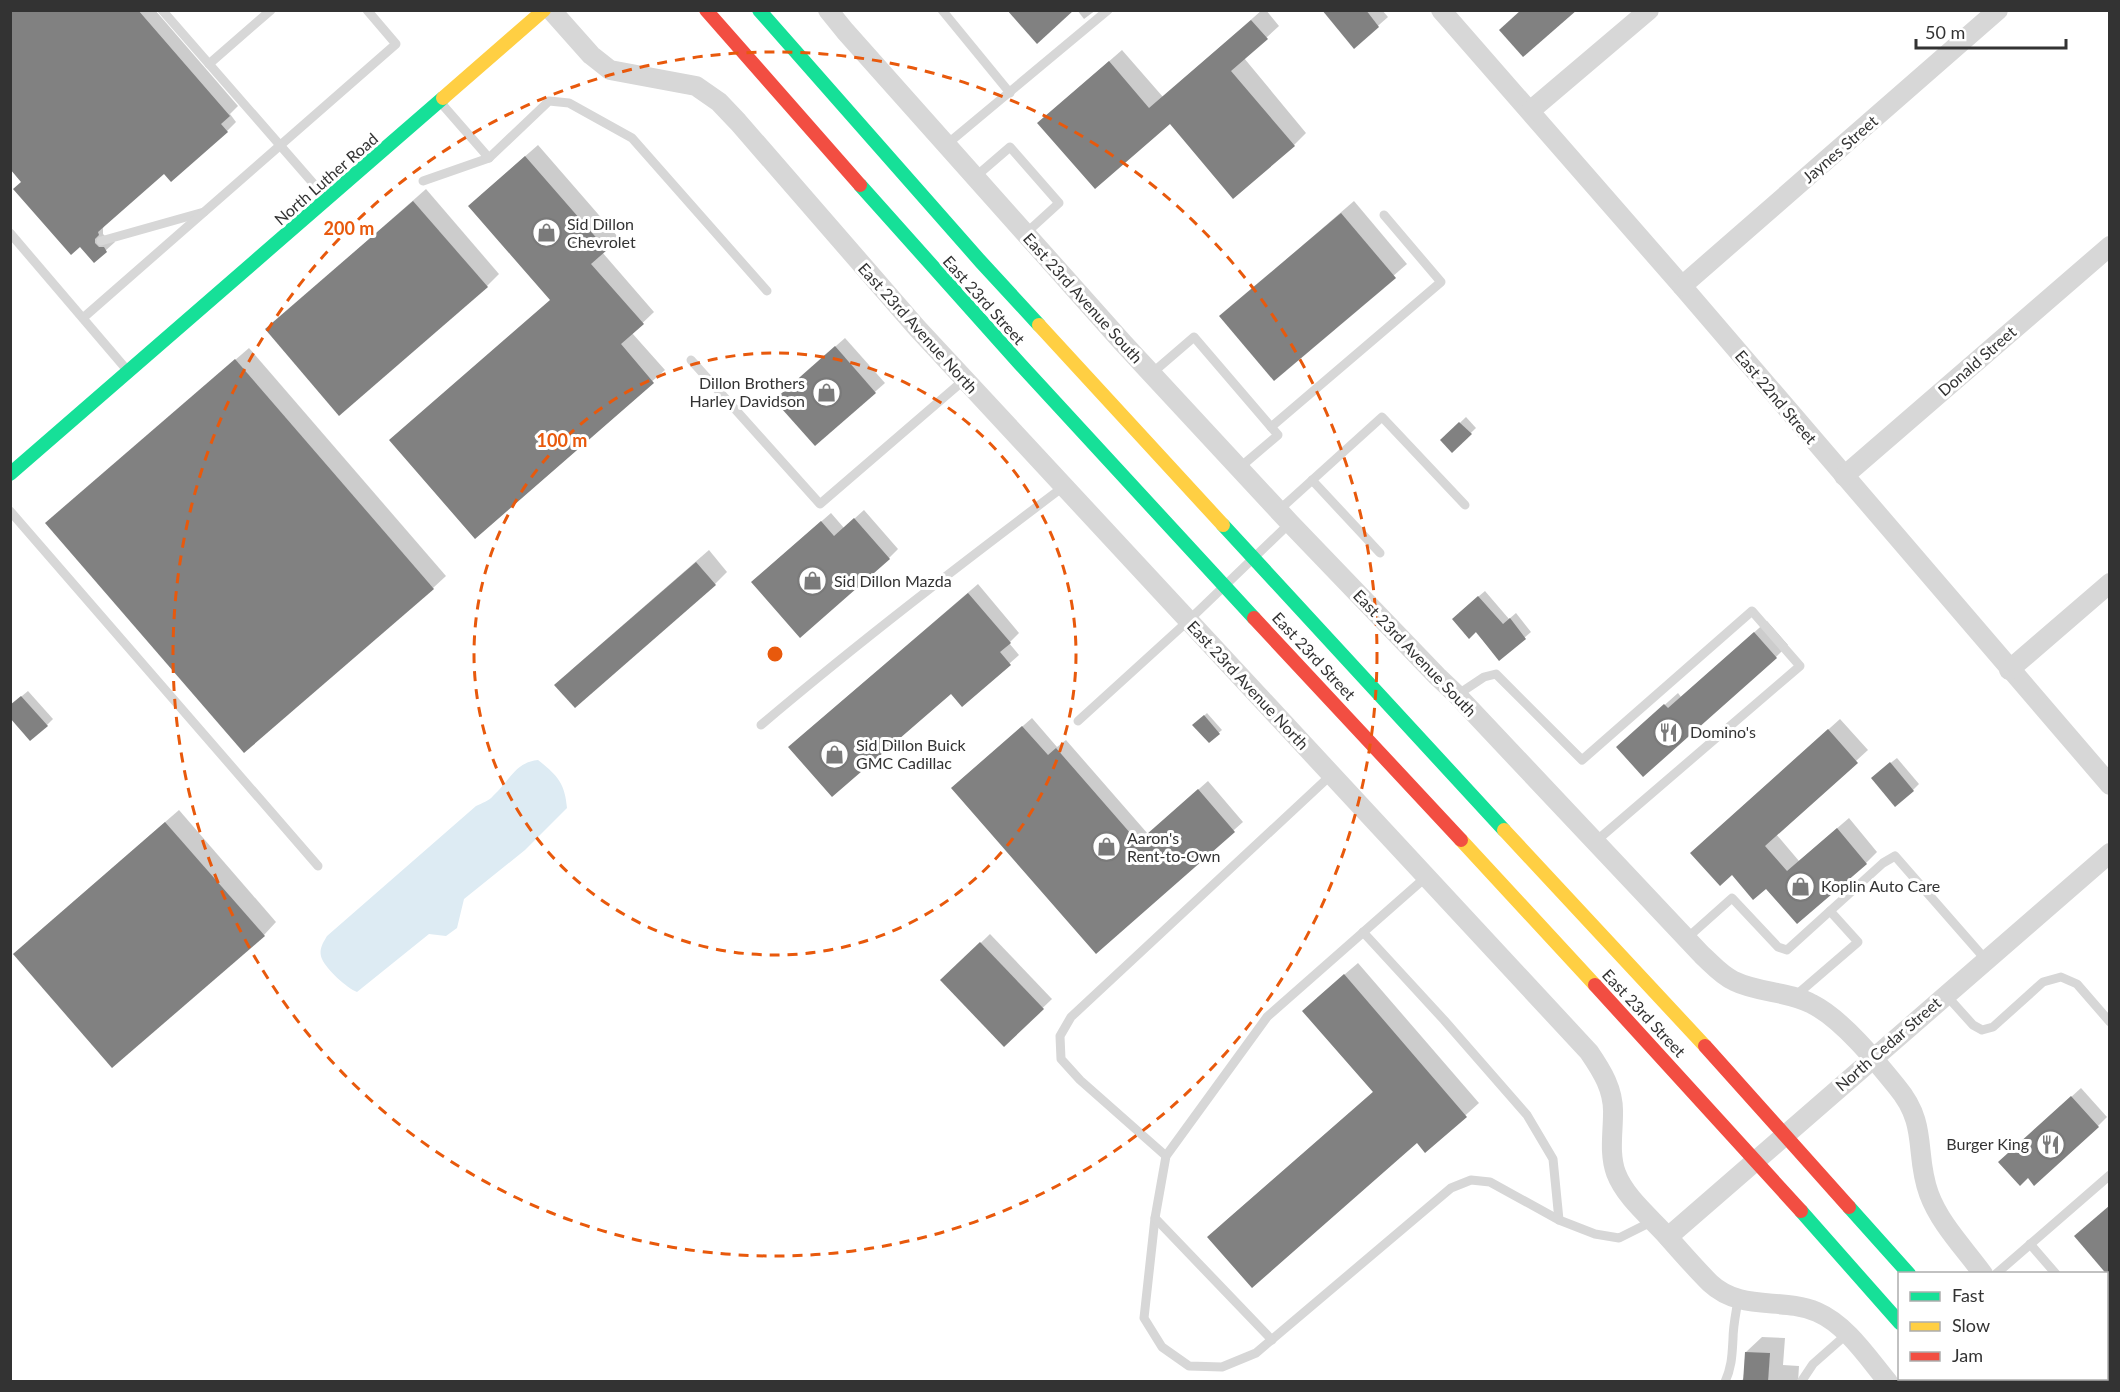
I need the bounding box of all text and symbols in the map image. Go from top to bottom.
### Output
scale bar [1916,12,2066,50]
text: 50 m [1925,21,1965,43]
street label: Jaynes Street [1798,111,1881,186]
street label: North Luther Road [270,129,381,229]
place label: Sid Dillon Chevrolet [567,214,636,251]
text: 200 m [324,217,374,239]
shop icon: Sid Dillon Chevrolet [530,217,562,249]
street label: East 23rd Avenue South [1020,229,1147,367]
street label: East 23rd Street [939,251,1029,348]
street label: East 23rd Avenue North [855,258,982,397]
street label: Donald Street [1934,321,2020,400]
street label: East 22nd Street [1732,346,1821,448]
place label: Dillon Brothers Harley Davidson [690,373,805,410]
shop icon: Dillon Brothers Harley Davidson [810,376,842,408]
text: 100 m [537,429,587,451]
shop icon: Sid Dillon Mazda [797,565,829,597]
place label: Sid Dillon Mazda [834,571,952,590]
street label: East 23rd Avenue South [1350,585,1481,720]
street label: East 23rd Street [1269,608,1360,704]
street label: East 23rd Avenue North [1184,616,1313,753]
centre of rings [765,644,785,664]
restaurant icon: Domino's [1653,716,1685,748]
place label: Domino's [1690,722,1756,741]
place label: Sid Dillon Buick GMC Cadillac [856,735,967,772]
shop icon: Sid Dillon Buick GMC Cadillac [819,738,851,770]
place label: Aaron's Rent-to-Own [1127,828,1220,865]
shop icon: Aaron's Rent-to-Own [1090,831,1122,863]
shop icon: Koplin Auto Care [1784,870,1816,902]
place label: Koplin Auto Care [1821,876,1940,895]
street label: East 23rd Street [1599,965,1690,1061]
street label: North Cedar Street [1831,993,1944,1094]
restaurant icon: Burger King [2034,1128,2066,1160]
place label: Burger King [1946,1134,2029,1153]
legend [1898,1272,2108,1380]
text: Fast [1952,1284,1985,1306]
text: Slow [1952,1314,1990,1336]
text: Jam [1952,1344,1983,1366]

